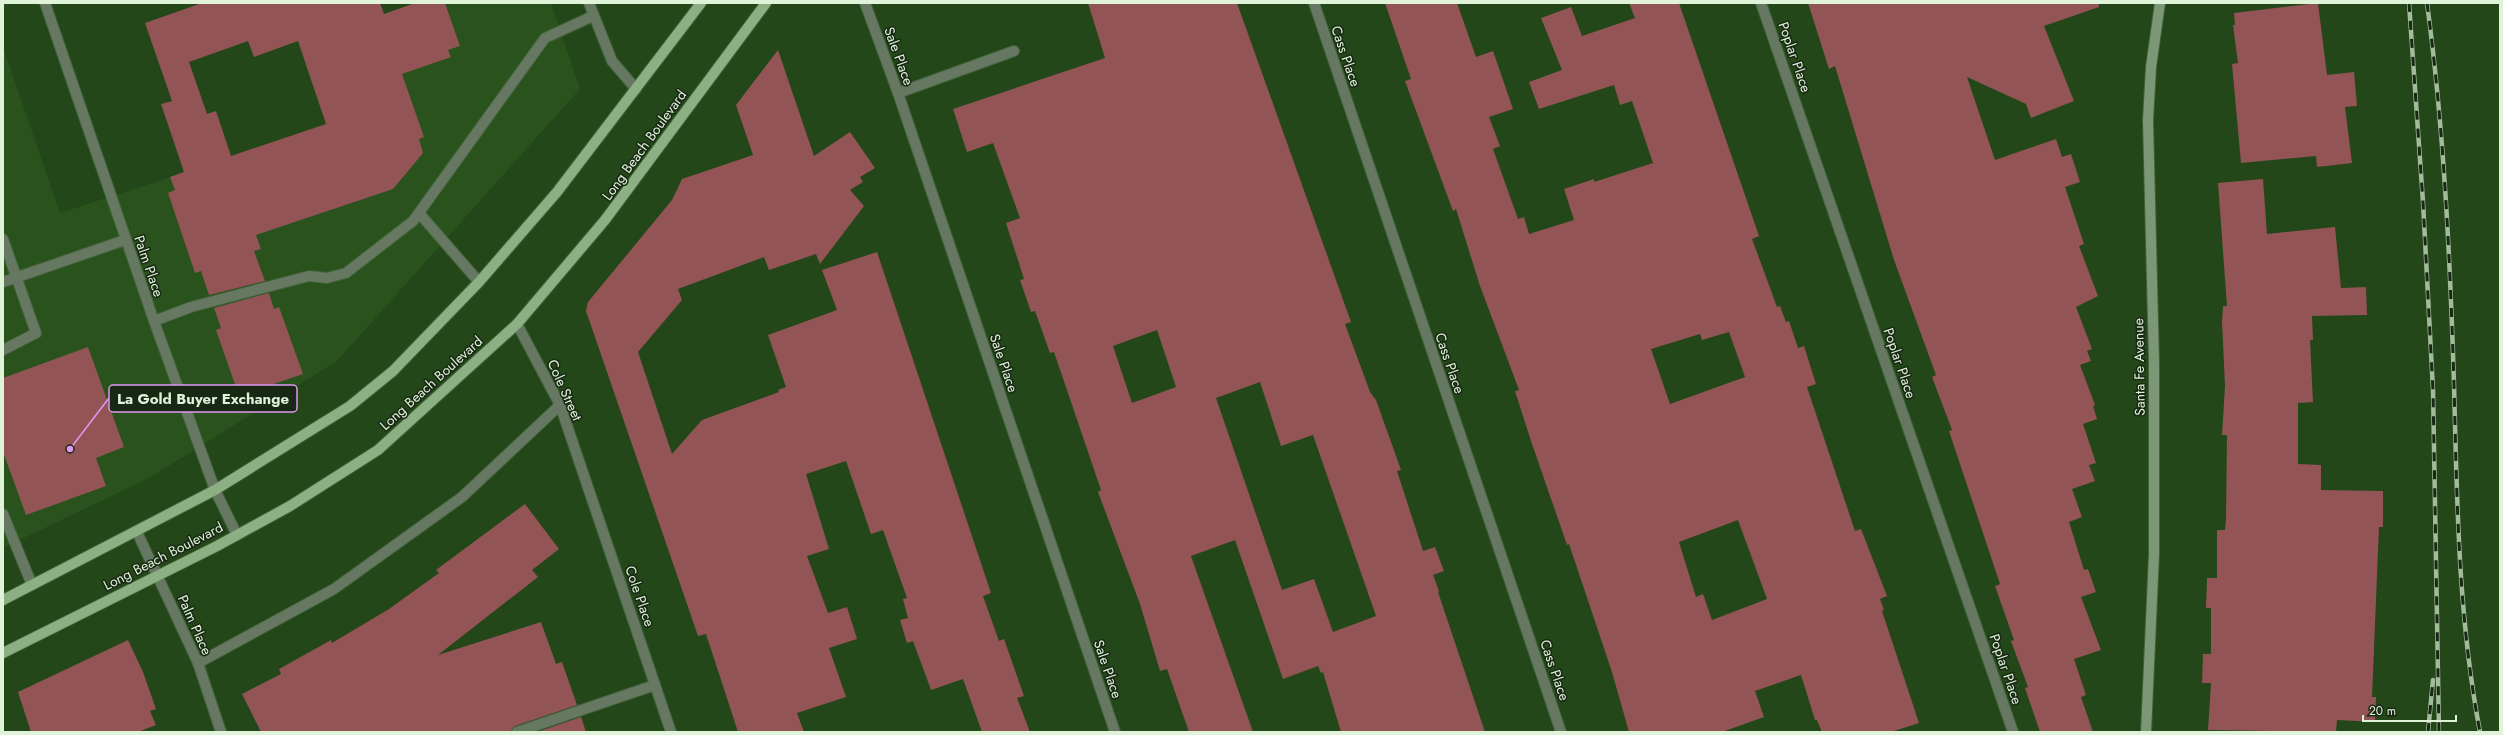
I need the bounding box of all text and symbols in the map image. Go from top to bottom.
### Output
street label: Poplar Place [1774,19,1816,95]
street label: Cass Place [1326,23,1366,89]
street label: Sale Place [879,24,919,88]
street label: Long Beach Boulevard [597,86,691,204]
street label: Palm Place [129,233,169,299]
street label: Santa Fe Avenue [2128,318,2150,416]
street label: Poplar Place [1879,325,1921,401]
street label: Cass Place [1430,330,1470,396]
street label: Long Beach Boulevard [375,331,487,435]
street label: Sale Place [985,331,1023,395]
street label: Cole Street [543,356,588,424]
callout: La Gold Buyer Exchange [109,385,297,412]
text: La Gold Buyer Exchange [117,388,289,410]
street label: Long Beach Boulevard [100,517,226,595]
street label: Cole Place [620,563,660,629]
street label: Palm Place [173,592,217,658]
street label: Poplar Place [1985,631,2027,707]
street label: Sale Place [1089,637,1127,701]
street label: Cass Place [1535,637,1575,703]
scale bar [2363,697,2456,723]
text: 20 m [2369,702,2396,720]

